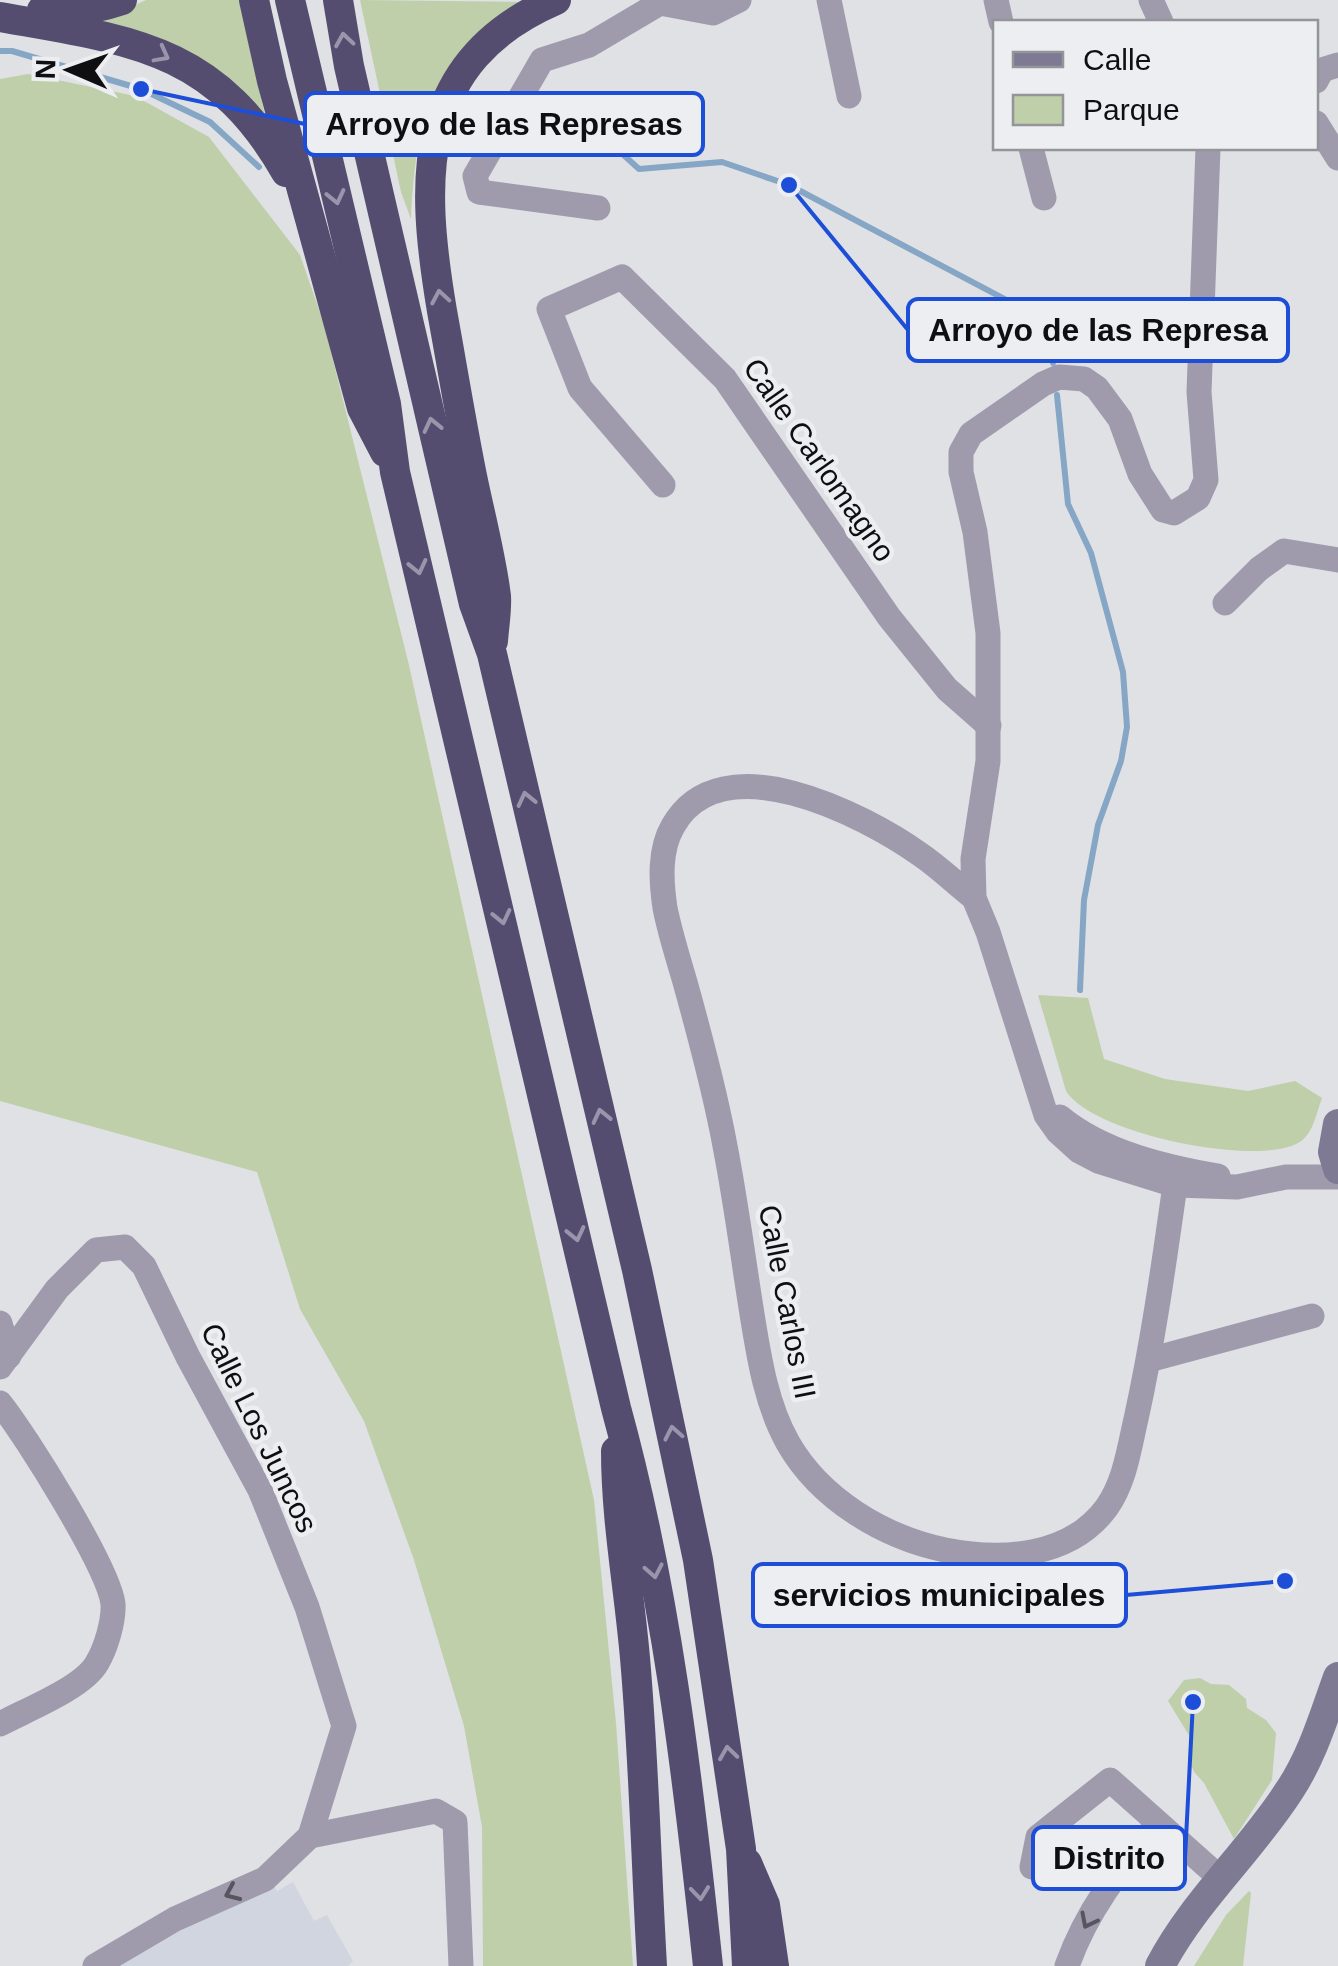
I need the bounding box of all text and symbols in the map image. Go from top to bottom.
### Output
north arrow [20,20,120,120]
legend [993,20,1318,150]
one-way arrow [335,31,356,48]
one-way arrow [152,43,170,62]
text: Calle [1083,43,1151,76]
text: N [30,58,61,80]
callout: Arroyo de las Represas [305,93,703,155]
text: Parque [1083,93,1180,126]
text: Arroyo de las Represas [325,106,683,142]
one-way arrow [324,188,345,205]
one-way arrow [430,288,451,305]
callout: Arroyo de las Represa [908,299,1288,361]
text: Arroyo de las Represa [928,312,1268,348]
street label: Calle Carlomagno [737,352,902,568]
one-way arrow [423,417,444,434]
one-way arrow [406,558,427,575]
one-way arrow [517,791,538,808]
one-way arrow [490,908,511,925]
one-way arrow [592,1108,613,1125]
street label: Calle Carlos III [753,1202,822,1402]
one-way arrow [564,1225,585,1242]
street label: Calle Los Juncos [195,1318,324,1538]
one-way arrow [663,1425,684,1442]
one-way arrow [642,1562,663,1579]
callout: servicios municipales [753,1564,1126,1626]
text: servicios municipales [773,1577,1105,1613]
one-way arrow [718,1745,739,1761]
callout: Distrito [1033,1827,1185,1889]
text: Distrito [1053,1840,1165,1876]
one-way arrow [224,1881,242,1901]
one-way arrow [689,1885,710,1901]
one-way arrow [1081,1910,1100,1928]

